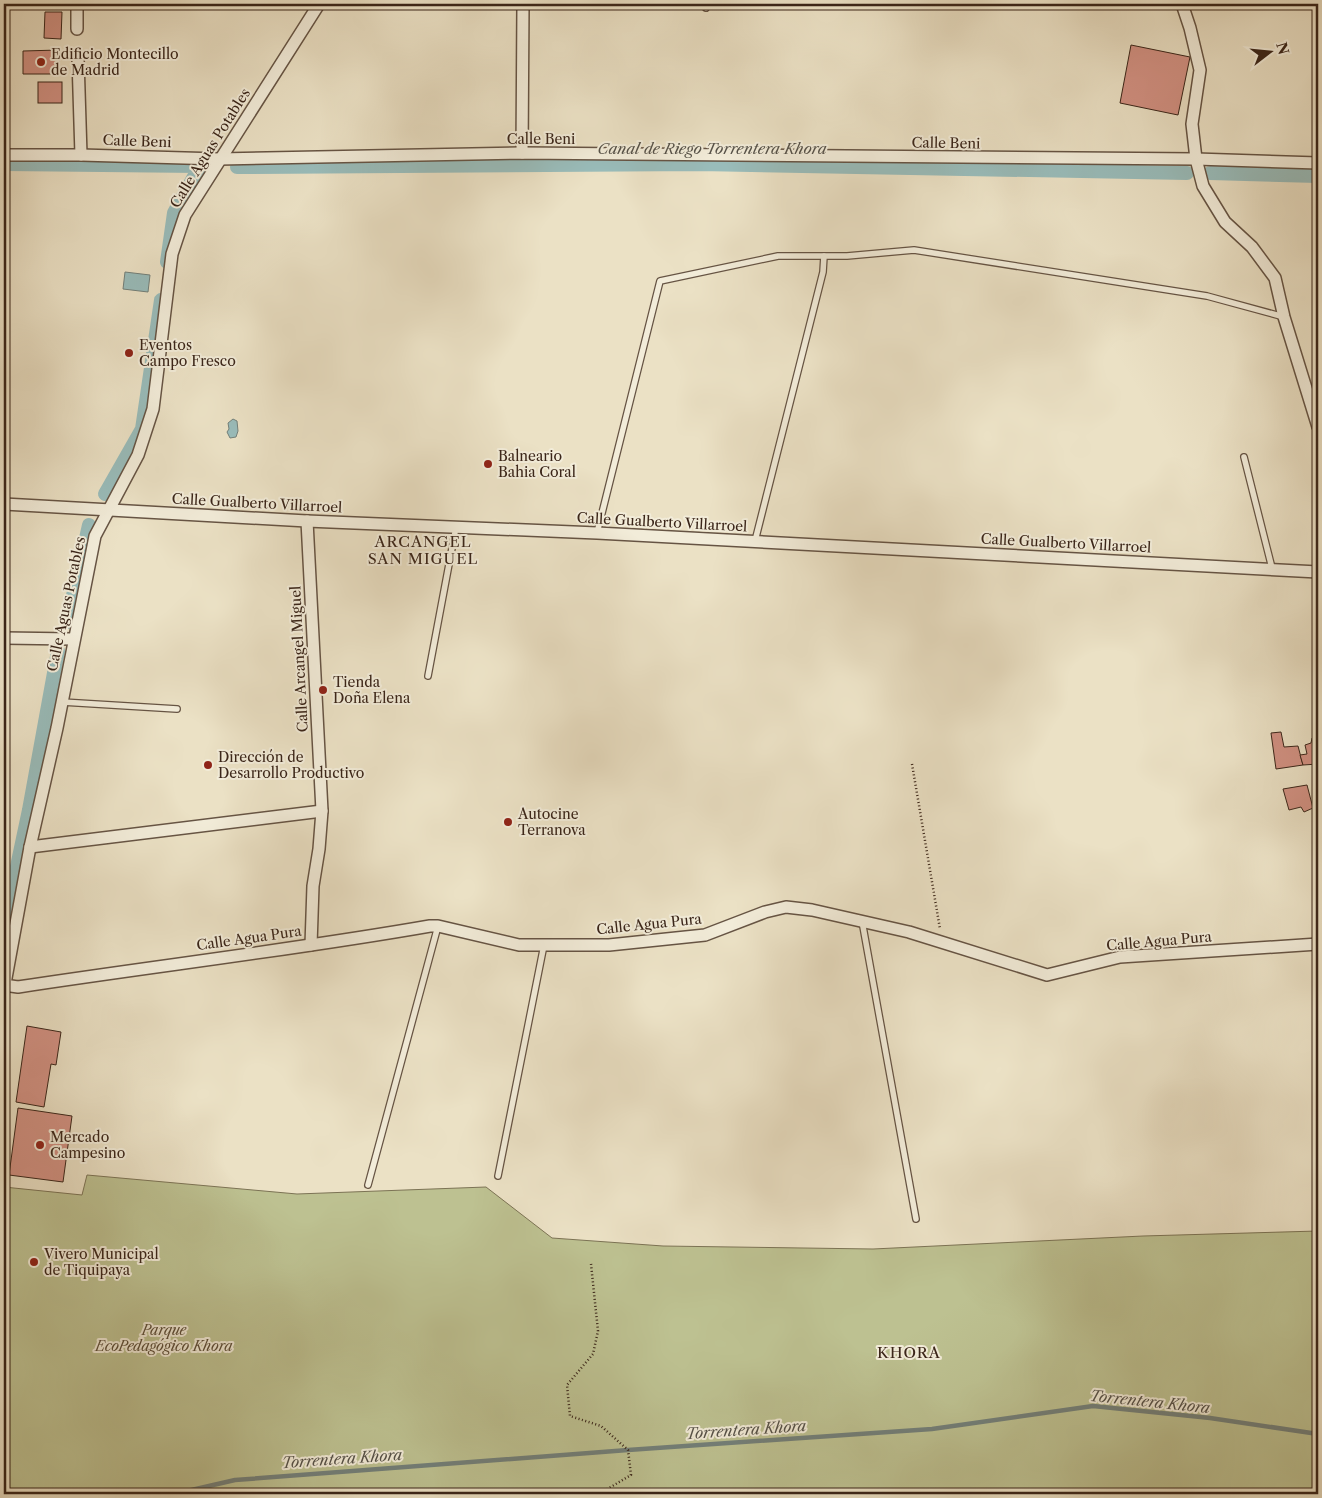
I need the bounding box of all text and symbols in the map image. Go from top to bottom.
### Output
north arrow [1244,28,1294,78]
text: N [1272,40,1293,57]
place label: Edificio Montecillo de Madrid [51,45,179,79]
marker: Edificio Montecillo de Madrid [35,56,47,68]
street label: Calle Aguas Potables [166,85,254,211]
street label: Calle Beni [507,130,575,148]
street label: Calle Beni [102,131,172,151]
street label: Calle Beni [911,133,981,153]
water label: Canal de Riego Torrentera Khora [597,139,827,158]
place label: Eventos Campo Fresco [139,336,236,370]
marker: Eventos Campo Fresco [123,347,135,359]
place label: Balneario Bahia Coral [498,447,576,481]
marker: Balneario Bahia Coral [482,458,494,470]
street label: Calle Gualberto Villarroel [171,490,343,516]
street label: Calle Gualberto Villarroel [576,509,748,535]
street label: Calle Gualberto Villarroel [980,530,1152,556]
district label: ARCANGEL SAN MIGUEL [368,532,478,568]
street label: Calle Aguas Potables [43,535,89,673]
street label: Calle Arcangel Miguel [286,585,312,733]
place label: Tienda Doña Elena [333,673,411,707]
marker: Tienda Doña Elena [317,684,329,696]
place label: Dirección de Desarrollo Productivo [218,748,364,782]
marker: Dirección de Desarrollo Productivo [202,759,214,771]
place label: Autocine Terranova [517,805,586,839]
marker: Autocine Terranova [502,816,514,828]
street label: Calle Agua Pura [595,909,703,938]
street label: Calle Agua Pura [195,922,303,954]
street label: Calle Agua Pura [1105,927,1213,955]
place label: Mercado Campesino [50,1128,125,1162]
marker: Mercado Campesino [34,1139,46,1151]
place label: Vivero Municipal de Tiquipaya [43,1245,159,1279]
marker: Vivero Municipal de Tiquipaya [28,1256,40,1268]
park label: Parque EcoPedagógico Khora [94,1321,233,1355]
district label: KHORA [877,1343,941,1362]
water label: Torrentera Khora [1089,1386,1211,1417]
water label: Torrentera Khora [685,1416,807,1443]
water label: Torrentera Khora [281,1445,403,1472]

